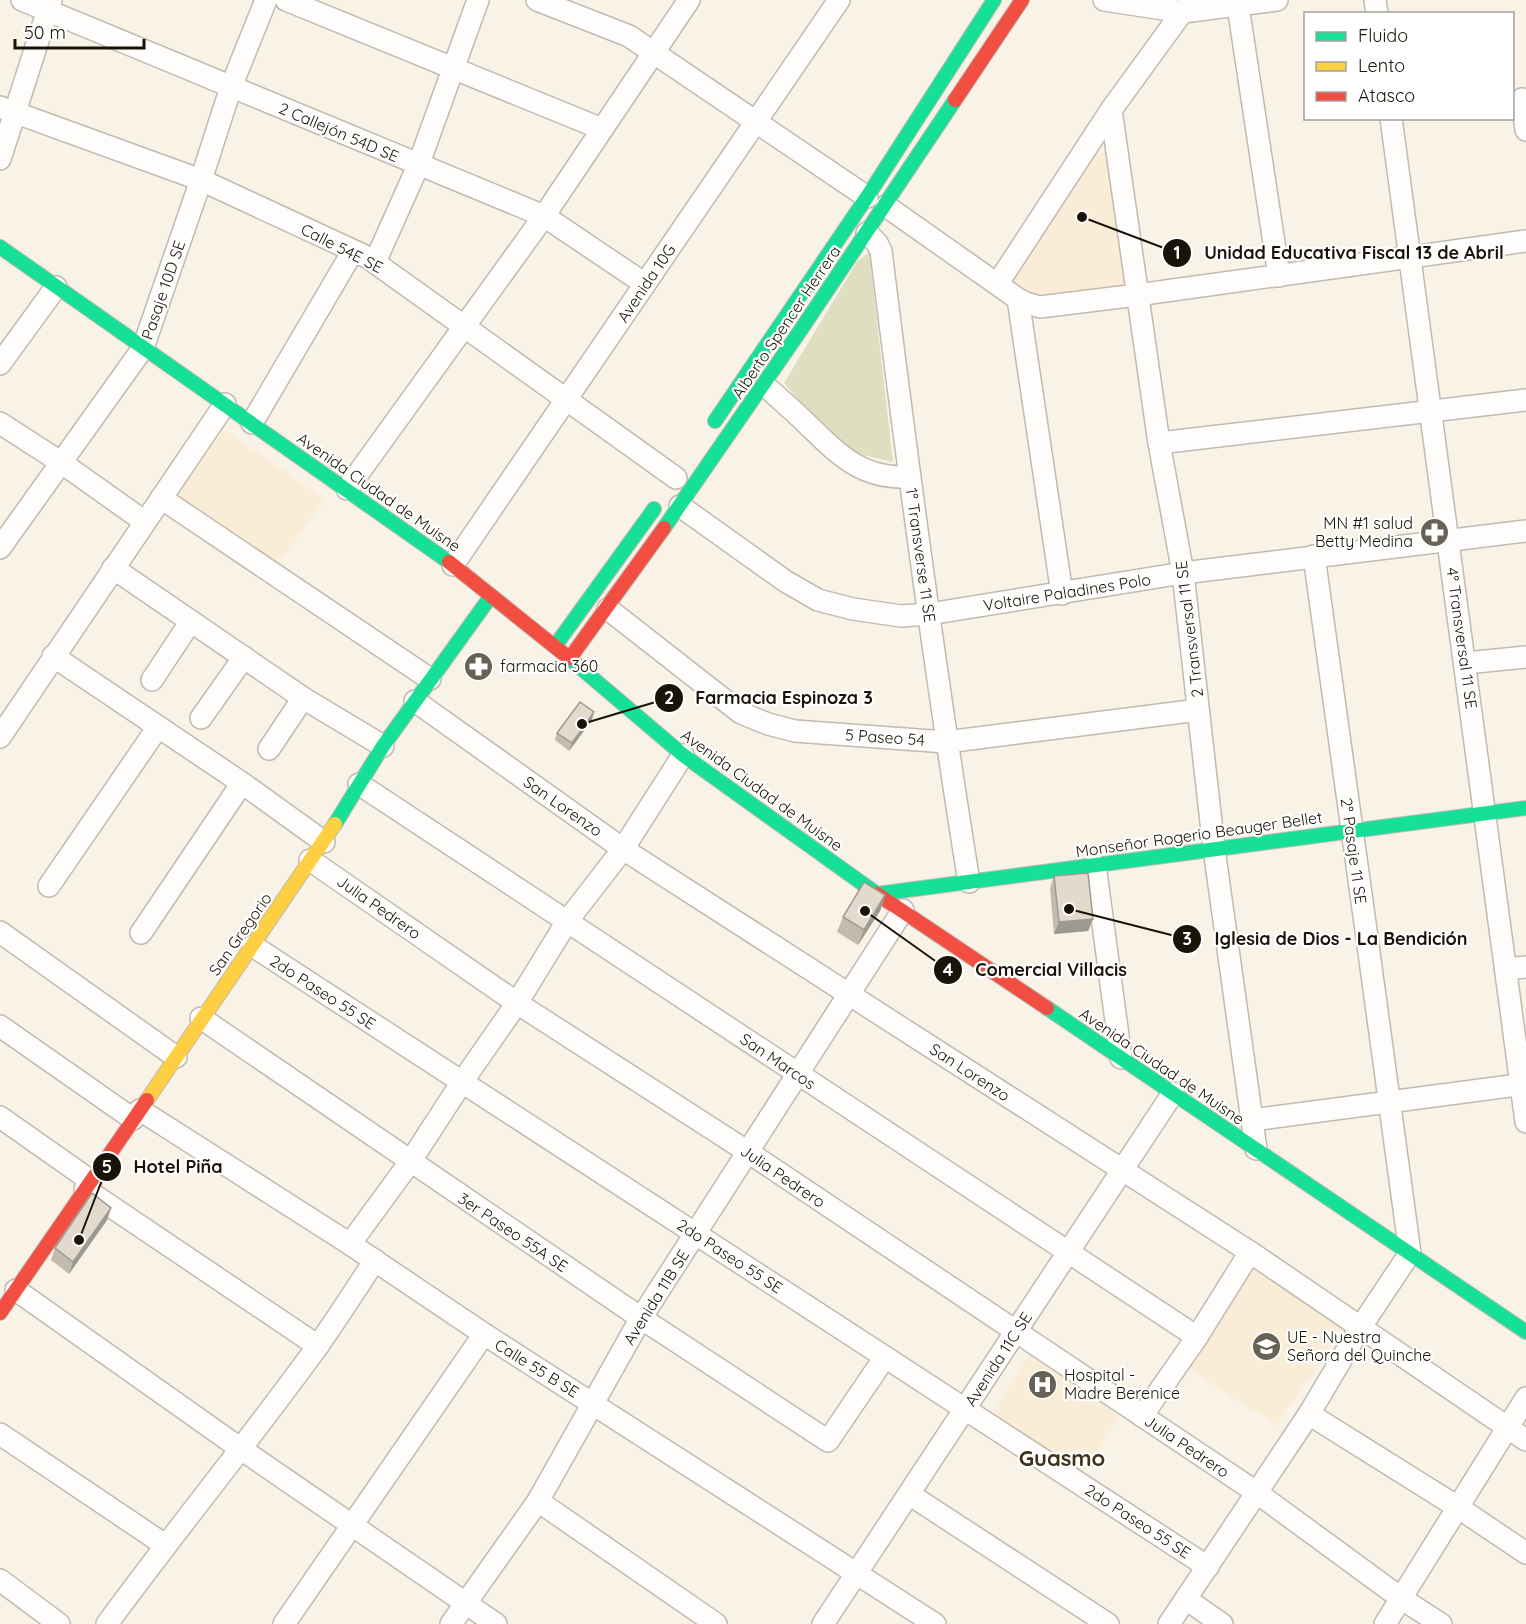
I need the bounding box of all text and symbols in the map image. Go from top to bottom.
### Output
scale bar [15,12,144,50]
legend [1304,12,1514,120]
text: 50 m [24,21,66,44]
text: Fluido [1358,24,1408,47]
text: Lento [1358,54,1405,77]
text: Atasco [1358,84,1415,107]
street label: 2 Callejón 54D SE [276,98,402,166]
street label: Calle 54E SE [298,219,386,277]
callout: Unidad Educativa Fiscal 13 de Abril [1162,235,1515,271]
street label: Pasaje 10D SE [137,238,189,342]
street label: Avenida 10G [612,240,680,326]
text: 1 [1173,241,1181,264]
text: Unidad Educativa Fiscal 13 de Abril [1204,241,1504,264]
street label: Alberto Spencer Herrera [727,242,845,402]
street label: Avenida Ciudad de Muisne [293,428,465,556]
street label: 1° Transverse 11 SE [902,487,940,623]
place label: MN #1 salud Betty Medina [1315,513,1413,551]
pharmacy icon: MN #1 salud Betty Medina [1418,516,1450,548]
street label: 2 Transversal 11 SE [1171,559,1207,699]
street label: 4° Transversal 11 SE [1442,566,1482,710]
street label: Voltaire Paladines Polo [982,569,1152,615]
pharmacy icon: farmacia 360 [463,650,495,682]
place label: farmacia 360 [500,656,598,676]
callout: Farmacia Espinoza 3 [654,680,885,716]
text: 2 [664,686,674,709]
text: Farmacia Espinoza 3 [695,686,873,709]
street label: 5 Paseo 54 [844,724,926,750]
street label: Avenida Ciudad de Muisne [677,725,847,855]
street label: San Lorenzo [520,771,606,841]
street label: 2° Pasaje 11 SE [1337,797,1371,905]
street label: Monseñor Rogerio Beauger Bellet [1074,807,1324,861]
street label: Julia Pedrero [333,871,425,943]
street label: San Gregorio [204,889,276,979]
callout: Iglesia de Dios - La Bendición [1172,921,1479,957]
text: 3 [1182,927,1192,950]
text: Iglesia de Dios - La Bendición [1215,927,1467,950]
street label: 2do Paseo 55 SE [266,950,380,1034]
callout: Comercial Villacis [933,952,1139,988]
text: 4 [943,958,954,981]
text: Comercial Villacis [975,958,1127,981]
street label: Avenida Ciudad de Muisne [1076,1003,1248,1129]
street label: San Marcos [737,1029,819,1093]
street label: San Lorenzo [926,1039,1014,1105]
street label: Julia Pedrero [737,1140,829,1212]
callout: Hotel Piña [92,1149,235,1185]
text: 5 [102,1155,112,1178]
text: Hotel Piña [133,1155,223,1178]
street label: 3er Paseo 55A SE [454,1188,572,1276]
street label: 2do Paseo 55 SE [673,1214,787,1298]
street label: Avenida 11B SE [619,1246,693,1348]
street label: Avenida 11C SE [960,1308,1036,1410]
place label: UE - Nuestra Señora del Quinche [1287,1327,1431,1365]
school or university icon: UE - Nuestra Señora del Quinche [1250,1330,1282,1362]
street label: Calle 55 B SE [491,1334,583,1402]
place label: Hospital - Madre Berenice [1064,1365,1180,1403]
hospital icon: Hospital - Madre Berenice [1027,1368,1059,1400]
street label: Julia Pedrero [1141,1410,1233,1482]
district label: Guasmo [1019,1444,1105,1472]
street label: 2do Paseo 55 SE [1081,1479,1195,1563]

